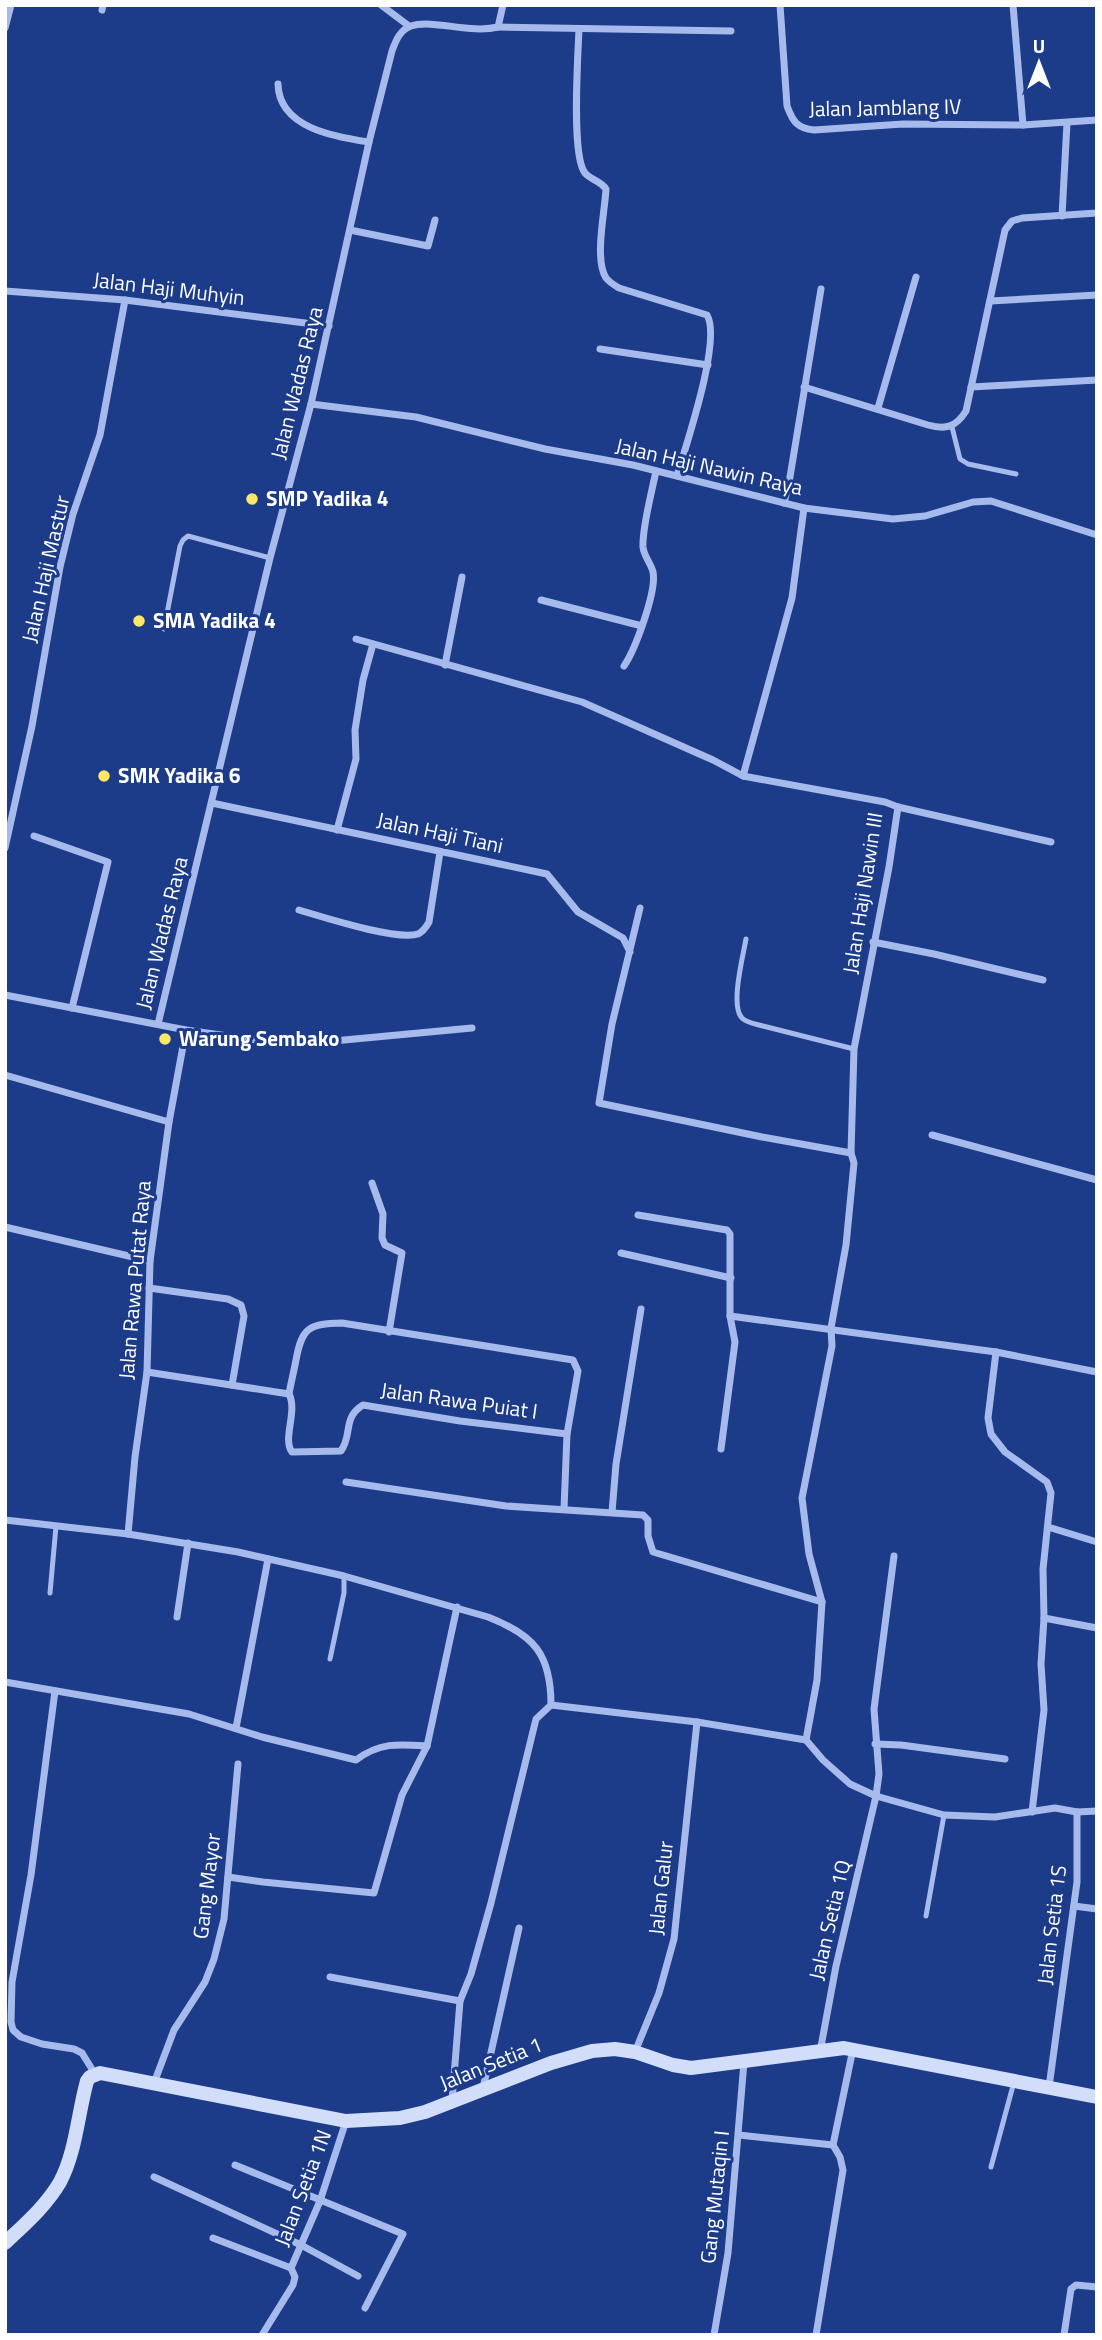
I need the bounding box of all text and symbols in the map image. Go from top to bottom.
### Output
north arrow [1004,28,1074,98]
text: U [1033,31,1045,60]
street label: Jalan Jamblang IV [808,90,962,124]
street label: Jalan Haji Muhyin [92,263,247,313]
street label: Jalan Wadas Raya [262,302,331,463]
street label: Jalan Haji Nawin Raya [612,429,807,503]
place label: SMP Yadika 4 [266,482,388,514]
marker: SMP Yadika 4 [244,491,260,507]
street label: Jalan Haji Mastur [13,492,77,645]
place label: SMA Yadika 4 [153,604,276,636]
marker: SMA Yadika 4 [131,613,147,629]
place label: SMK Yadika 6 [118,759,241,791]
marker: SMK Yadika 6 [96,768,112,784]
street label: Jalan Haji Tiani [374,803,506,861]
street label: Jalan Haji Nawin III [833,810,891,976]
street label: Jalan Wadas Raya [127,852,196,1013]
place label: Warung Sembako [179,1022,340,1054]
marker: Warung Sembako [157,1031,173,1047]
street label: Jalan Rawa Putat Raya [109,1179,159,1381]
street label: Jalan Rawa Puiat I [379,1373,540,1427]
street label: Gang Mayor [184,1831,228,1941]
street label: Jalan Galur [639,1839,681,1937]
street label: Jalan Setia 1Q [800,1856,858,1983]
street label: Jalan Setia 1S [1028,1863,1074,1986]
street label: Jalan Setia 1 [434,2028,547,2098]
street label: Jalan Setia 1N [265,2125,339,2251]
street label: Gang Mutaqin I [691,2129,737,2265]

